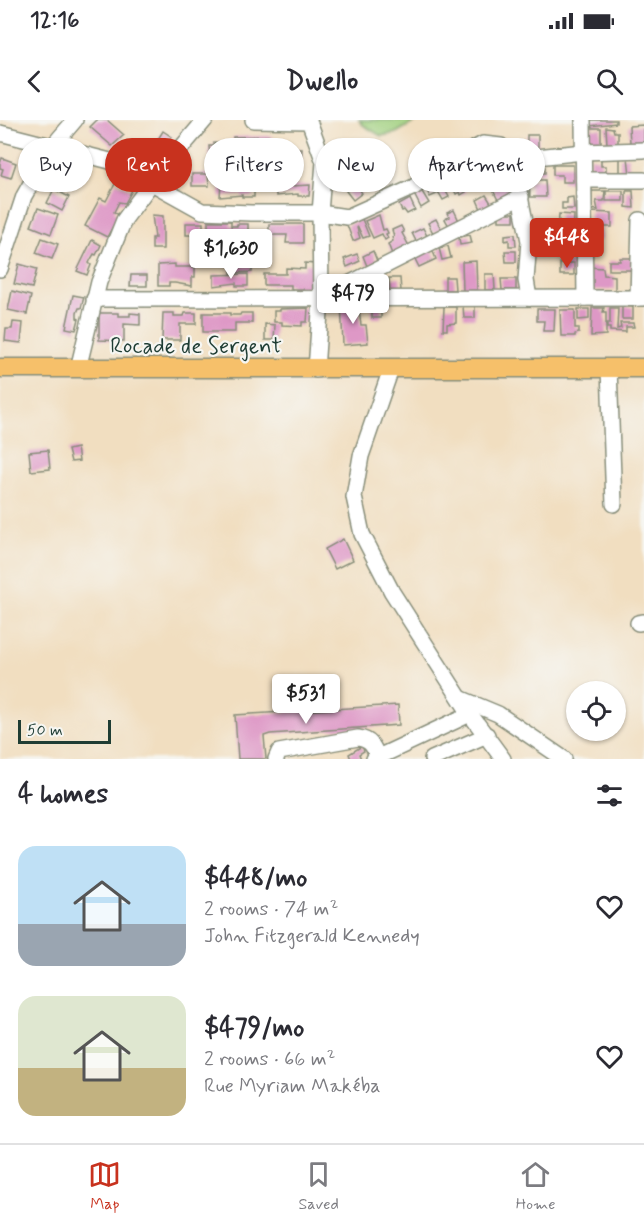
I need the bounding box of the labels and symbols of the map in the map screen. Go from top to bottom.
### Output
pin: $448 [531,218,603,269]
pin: $1,630 [182,229,280,280]
pin: $479 [317,274,389,325]
street label: Rocade de Sergent [110,333,282,362]
pin: $531 [270,674,342,725]
scale bar [18,717,111,744]

